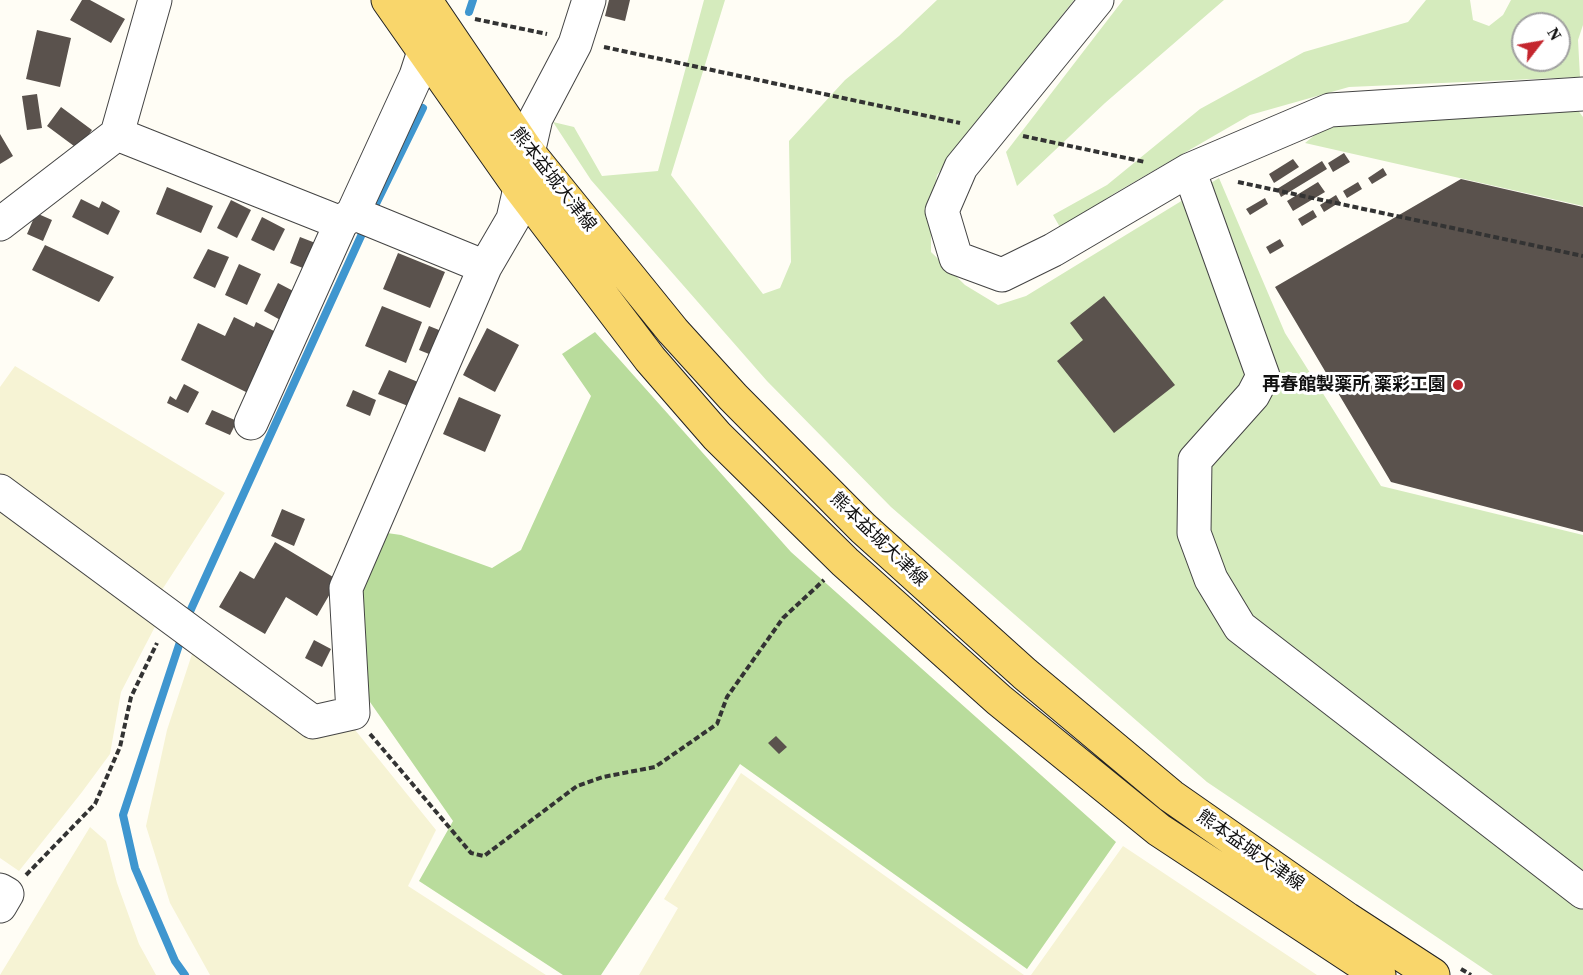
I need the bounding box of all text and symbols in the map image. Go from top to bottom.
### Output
north arrow [1511,12,1571,72]
text: N [1542,23,1567,44]
street label: 熊本益城大津線 [506,124,600,236]
place label: 再春館製薬所 薬彩工園 [1262,374,1446,396]
marker: 再春館製薬所 薬彩工園 [1451,378,1465,392]
street label: 熊本益城大津線 [825,488,931,592]
street label: 熊本益城大津線 [1192,806,1308,896]

